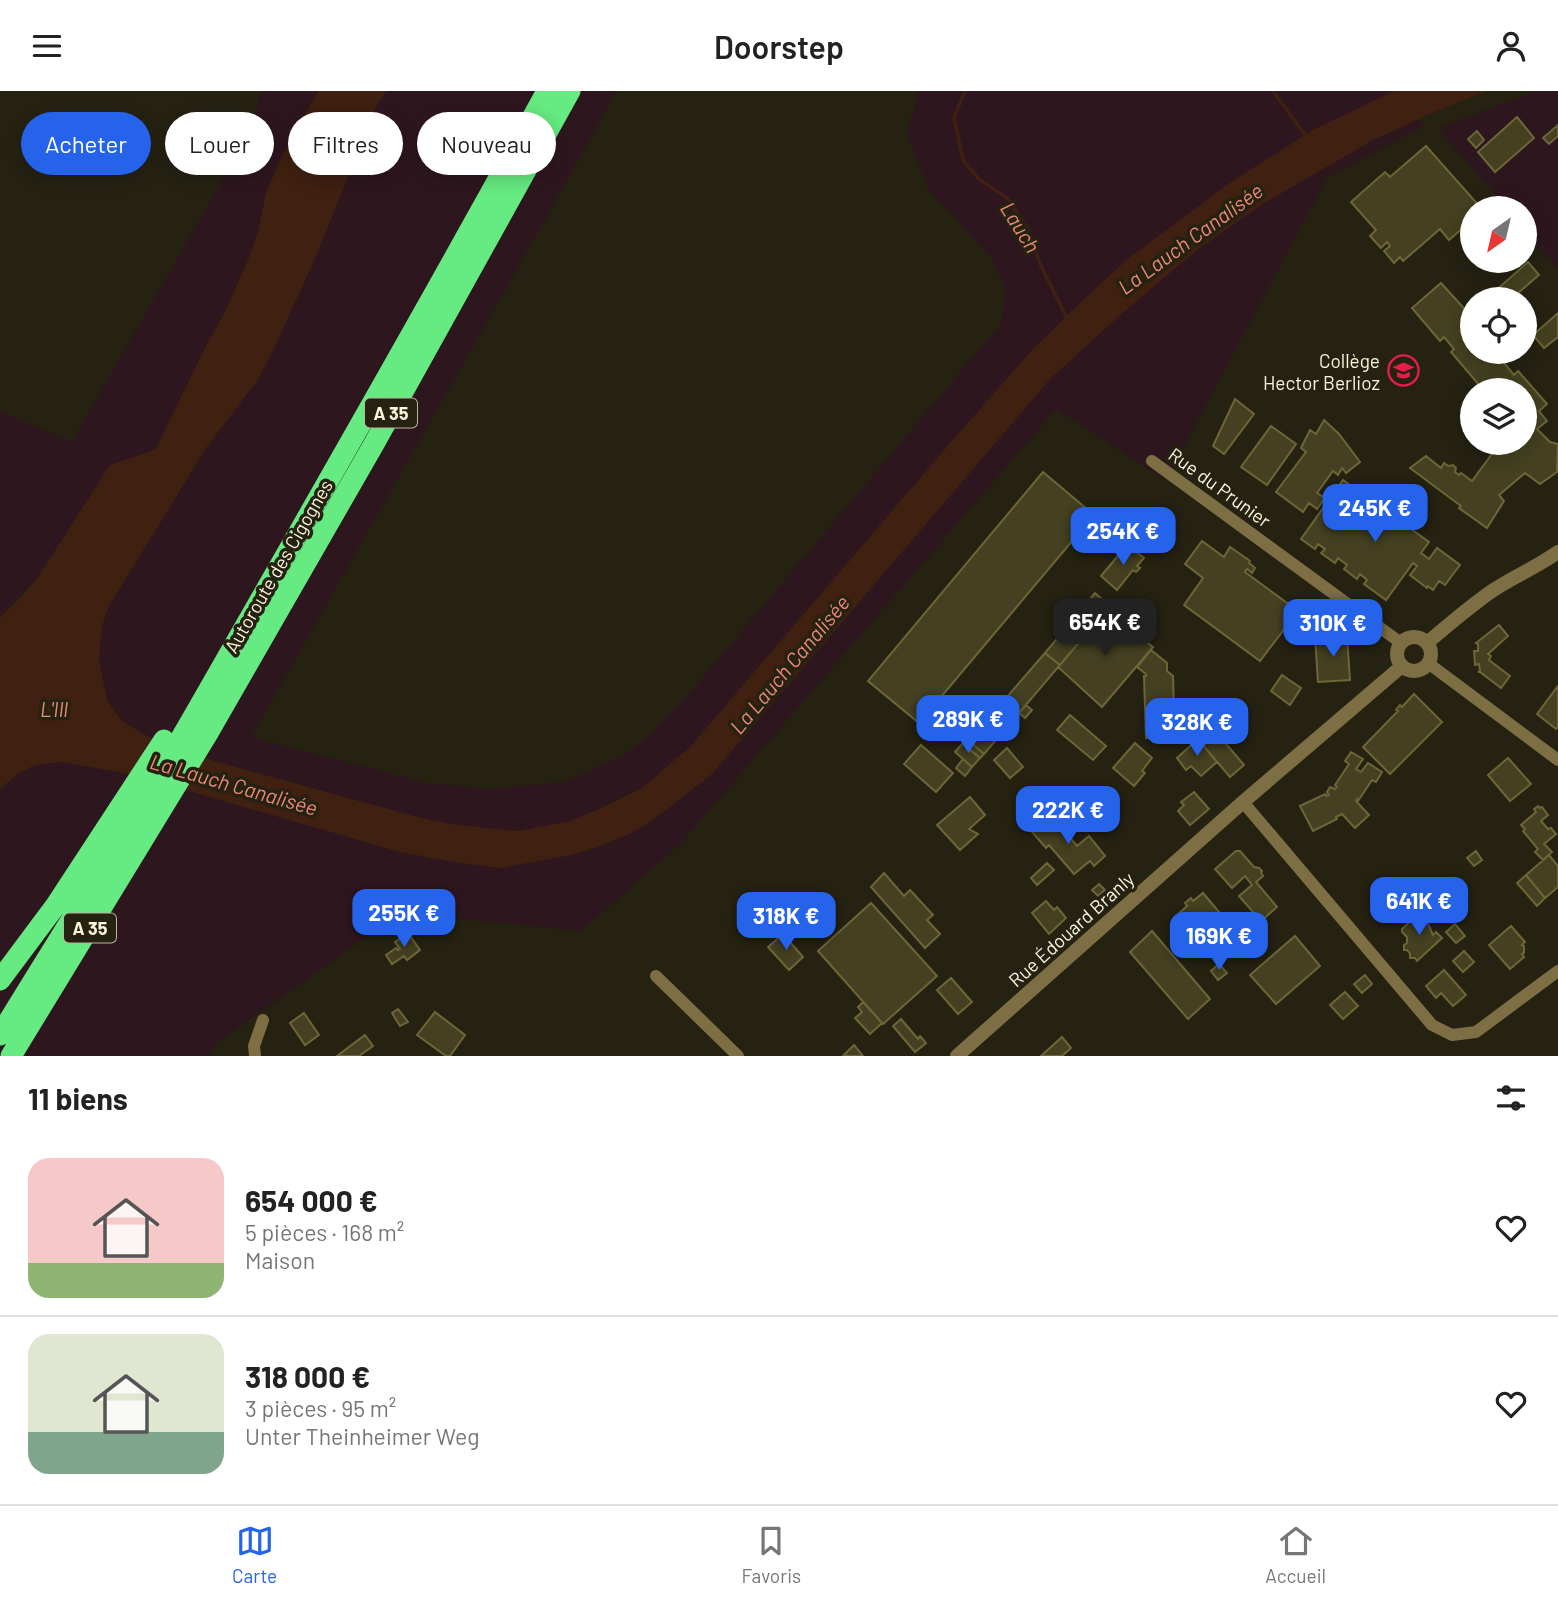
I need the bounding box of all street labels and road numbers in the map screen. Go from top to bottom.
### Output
road number: A 35 [365,399,417,427]
street label: Rue du Prunier [1164,442,1276,532]
street label: Autoroute des Cigognes [219,475,337,657]
street label: Rue Édouard Branly [1004,867,1139,991]
road number: A 35 [64,913,116,943]

